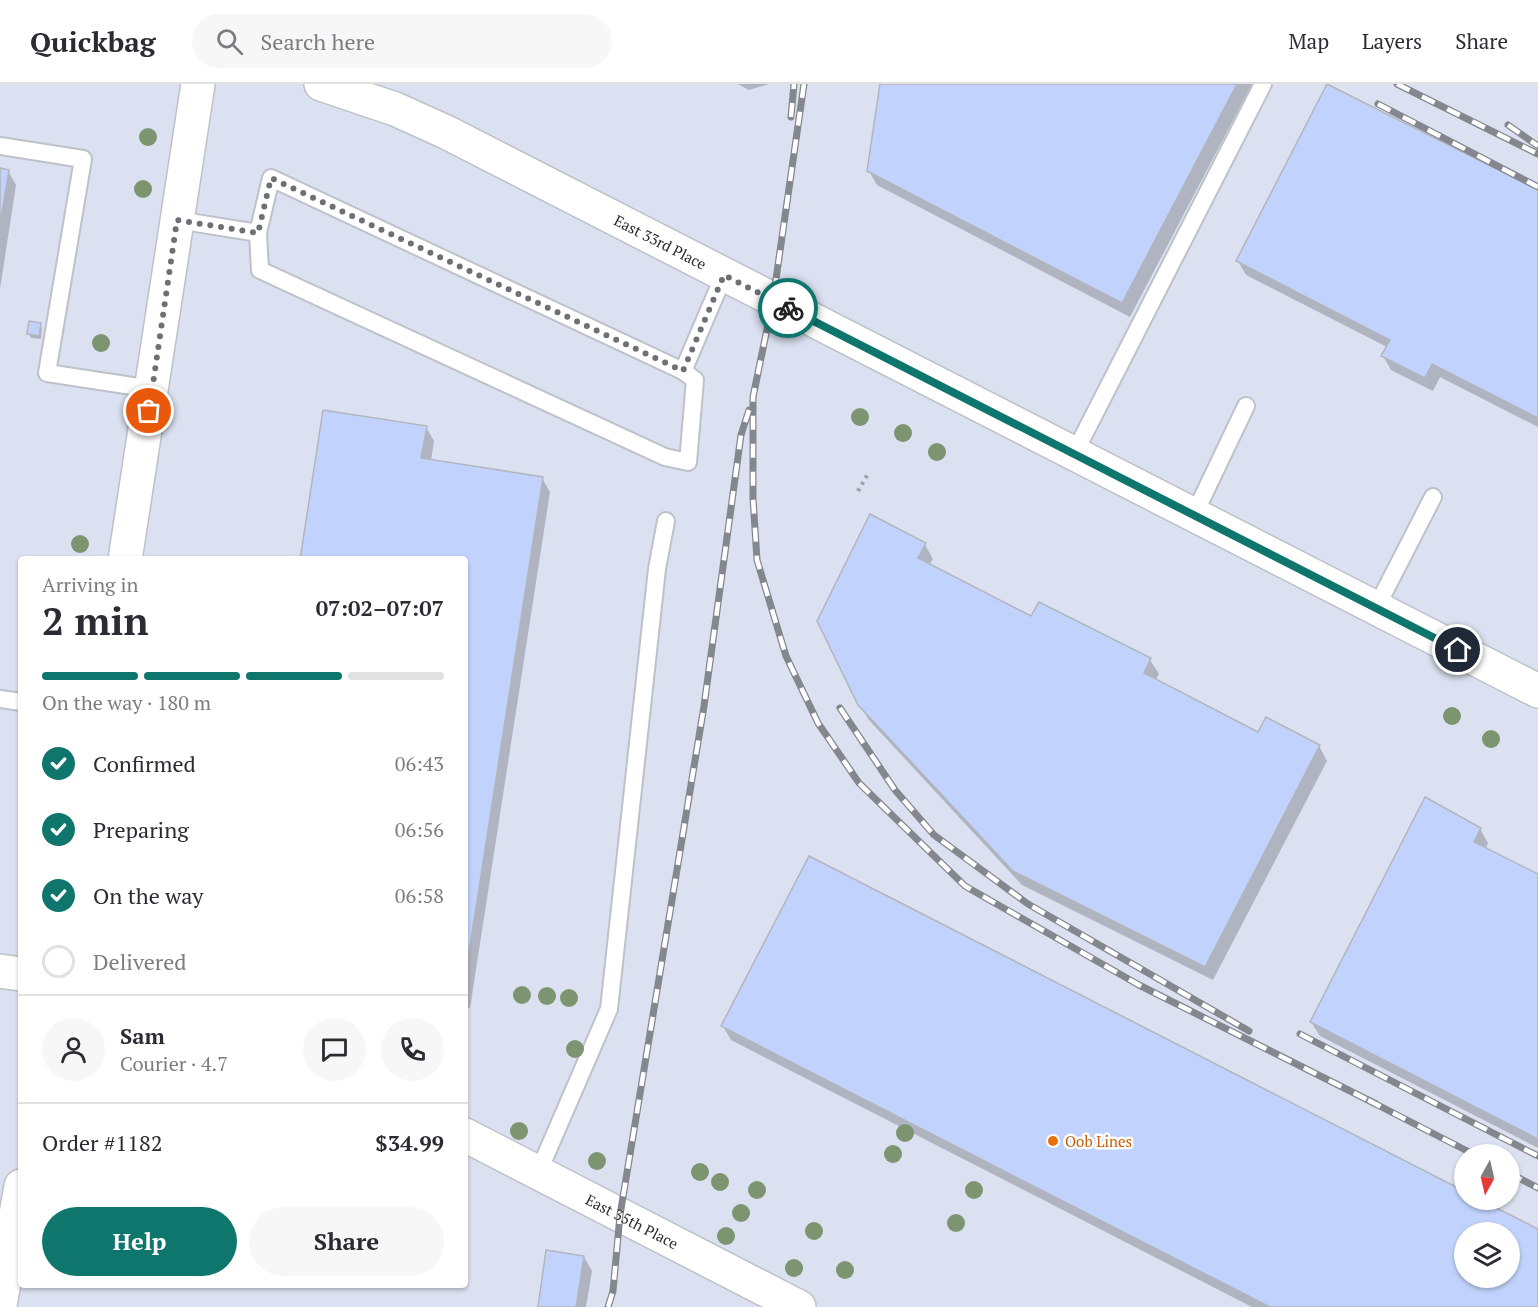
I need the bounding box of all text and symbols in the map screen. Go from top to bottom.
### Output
search box [192,14,612,68]
text: Quickbag [30,23,156,60]
icon: search [213,25,246,58]
text: Search here [261,27,375,56]
text: Map [1288,27,1329,55]
text: Layers [1362,27,1422,55]
text: Share [1455,27,1508,55]
street label: East 33rd Place [611,210,710,274]
courier [758,278,818,338]
icon: bike [772,292,805,325]
pin [123,385,174,436]
icon: bag [132,394,165,427]
text: Arriving in [42,571,138,598]
text: 07:02–07:07 [316,593,444,622]
text: 2 min [42,594,149,646]
pin [1432,624,1483,675]
icon: home [1441,633,1474,666]
text: On the way · 180 m [42,689,211,716]
icon: check [42,747,75,780]
text: Confirmed [93,749,196,778]
text: 06:43 [395,750,444,777]
icon: check [42,813,75,846]
text: Preparing [93,815,189,844]
text: 06:56 [395,816,444,843]
icon: check [42,879,75,912]
text: On the way [93,881,203,910]
text: 06:58 [395,882,444,909]
text: Delivered [93,947,186,976]
button: person [42,1018,105,1081]
button: chat [303,1018,366,1081]
button: phone [381,1018,444,1081]
text: Sam [120,1021,165,1050]
text: Courier · 4.7 [120,1050,228,1077]
text: Order #1182 [42,1128,162,1157]
text: $34.99 [375,1128,444,1157]
place label: Oob Lines [1065,1131,1132,1151]
marker: Oob Lines [1046,1134,1060,1148]
north arrow [1454,1144,1520,1210]
map controls [1454,1144,1520,1288]
street label: East 35th Place [582,1189,682,1253]
button: Help [42,1207,237,1276]
button: Share [249,1207,444,1276]
button: layers [1454,1222,1520,1288]

